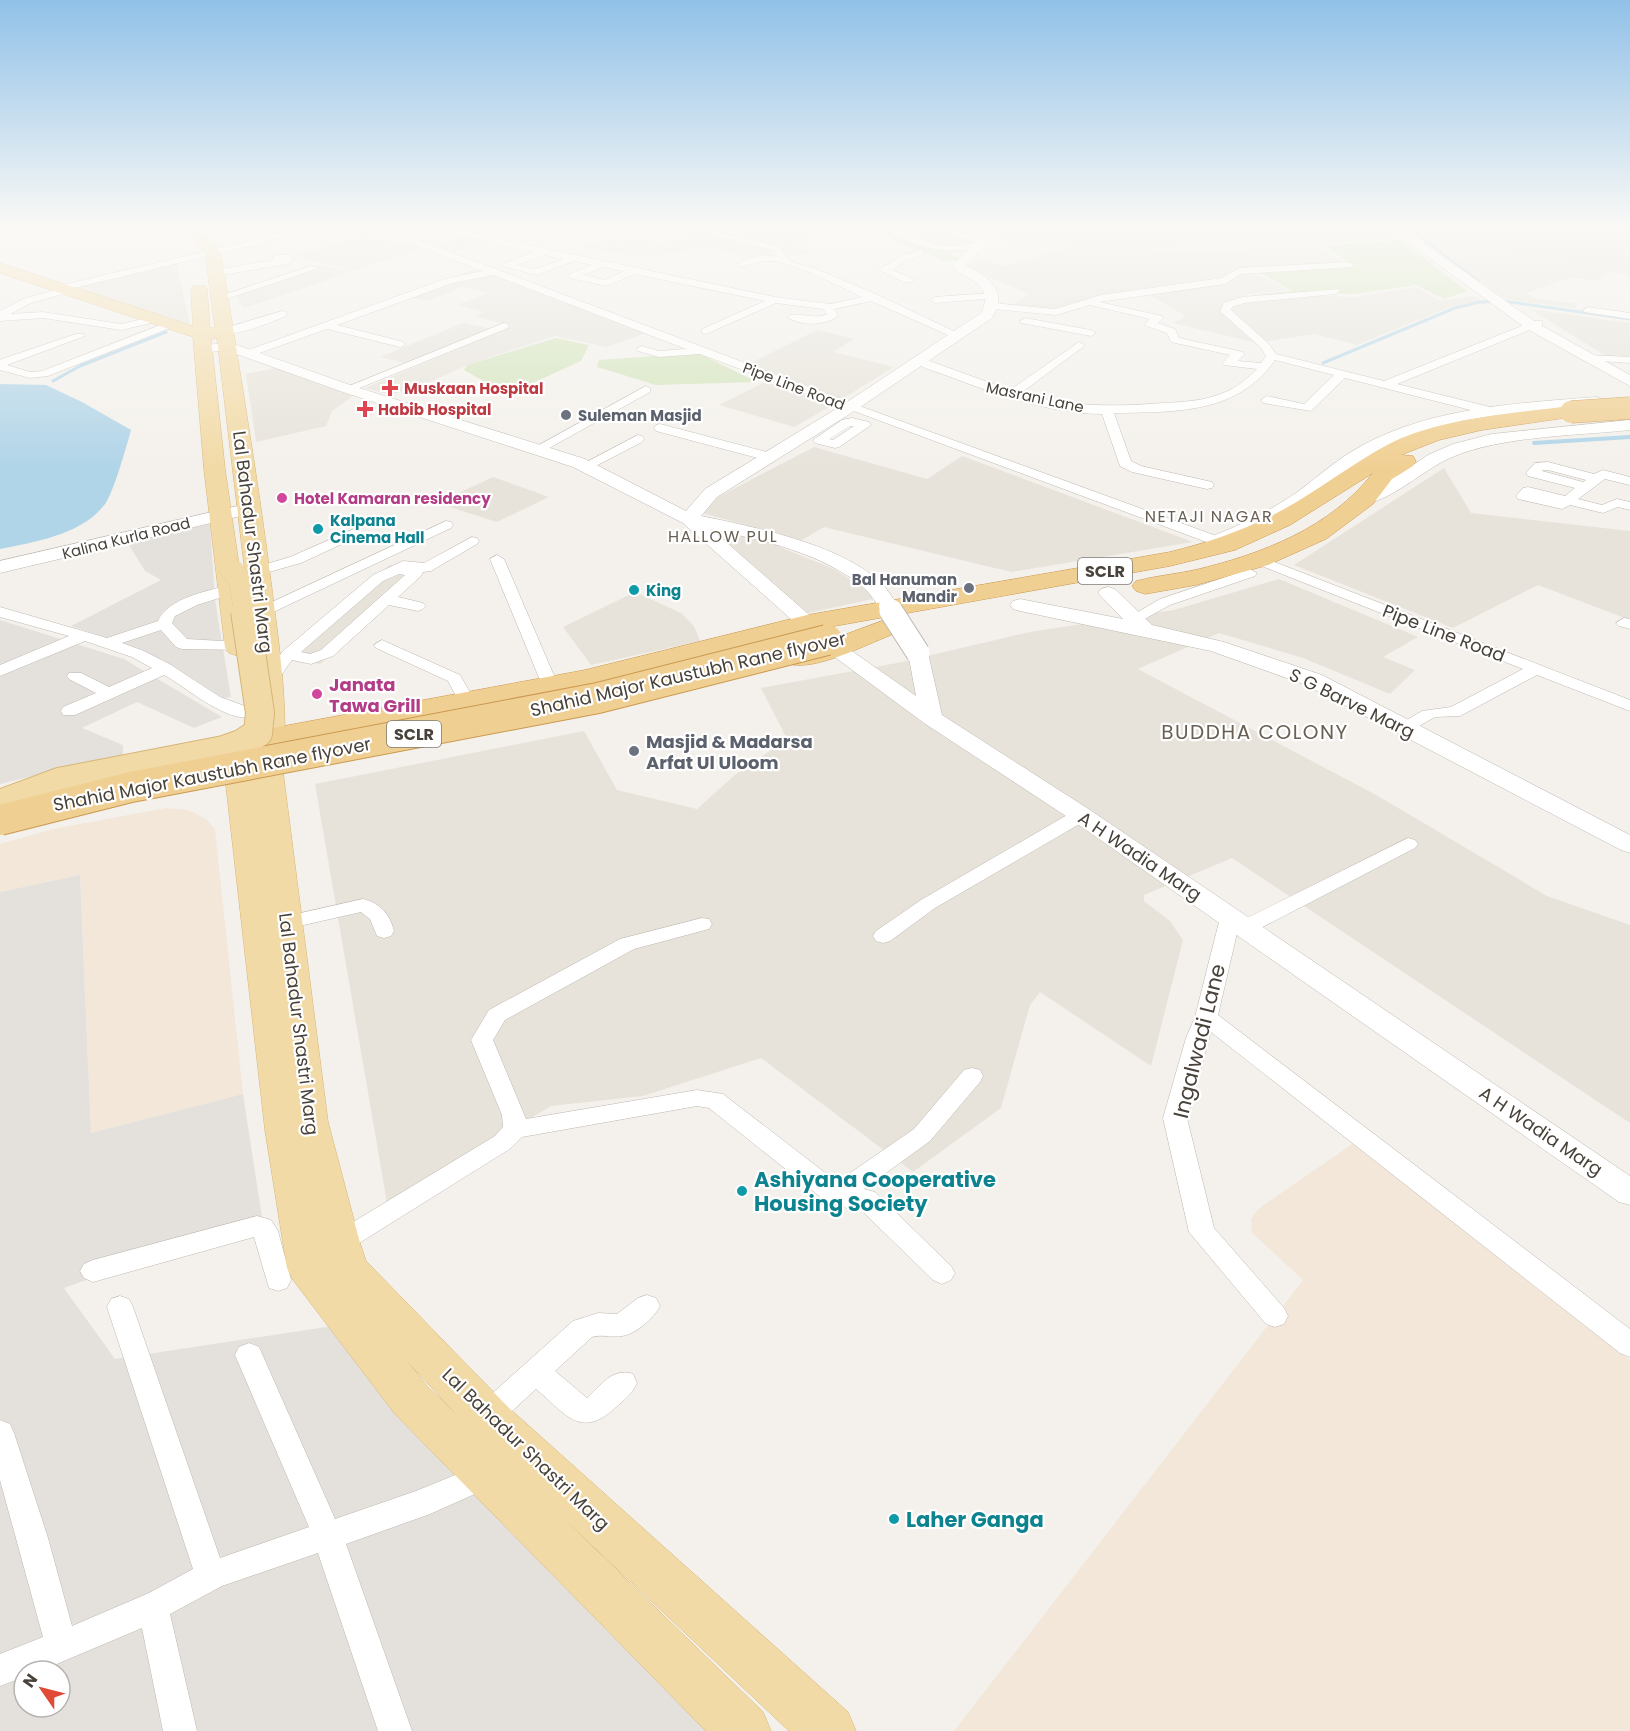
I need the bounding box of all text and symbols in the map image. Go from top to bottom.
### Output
street label: Pipe Line Road [740,357,848,415]
street label: Masrani Lane [984,376,1086,418]
place label: Muskaan Hospital [404,378,543,399]
marker: Muskaan Hospital [381,379,399,397]
place label: Habib Hospital [378,399,491,420]
marker: Habib Hospital [356,400,374,418]
place label: Suleman Masjid [578,405,702,426]
marker: Suleman Masjid [559,408,573,422]
street label: Lal Bahadur Shastri Marg [227,429,279,655]
place label: Hotel Kamaran residency [294,488,491,509]
marker: Hotel Kamaran residency [275,491,289,505]
district label: NETAJI NAGAR [1145,505,1273,528]
place label: Kalpana Cinema Hall [330,510,424,548]
street label: Kalina Kurla Road [60,512,192,564]
marker: Kalpana Cinema Hall [311,522,325,536]
district label: HALLOW PUL [668,525,778,548]
road number: SCLR [1078,558,1132,584]
place label: Bal Hanuman Mandir [852,569,958,607]
place label: King [646,580,681,601]
marker: Bal Hanuman Mandir [962,581,976,595]
marker: King [627,583,641,597]
street label: Pipe Line Road [1379,598,1509,668]
street label: Shahid Major Kaustubh Rane flyover [528,625,849,723]
street label: S G Barve Marg [1285,662,1419,744]
place label: Janata Tawa Grill [329,672,421,718]
marker: Janata Tawa Grill [310,687,324,701]
district label: BUDDHA COLONY [1161,718,1349,746]
road number: SCLR [387,721,441,747]
place label: Masjid & Madarsa Arfat Ul Uloom [646,729,813,775]
street label: Shahid Major Kaustubh Rane flyover [51,731,373,817]
marker: Masjid & Madarsa Arfat Ul Uloom [627,744,641,758]
street label: A H Wadia Marg [1073,805,1207,907]
street label: Lal Bahadur Shastri Marg [273,911,325,1137]
street label: Ingalwadi Lane [1166,961,1232,1121]
street label: A H Wadia Marg [1474,1080,1608,1182]
place label: Ashiyana Cooperative Housing Society [754,1165,996,1218]
marker: Ashiyana Cooperative Housing Society [735,1184,749,1198]
street label: Lal Bahadur Shastri Marg [437,1362,615,1536]
place label: Laher Ganga [906,1505,1044,1534]
marker: Laher Ganga [887,1512,901,1526]
north arrow [12,1659,72,1719]
text: N [17,1669,43,1692]

